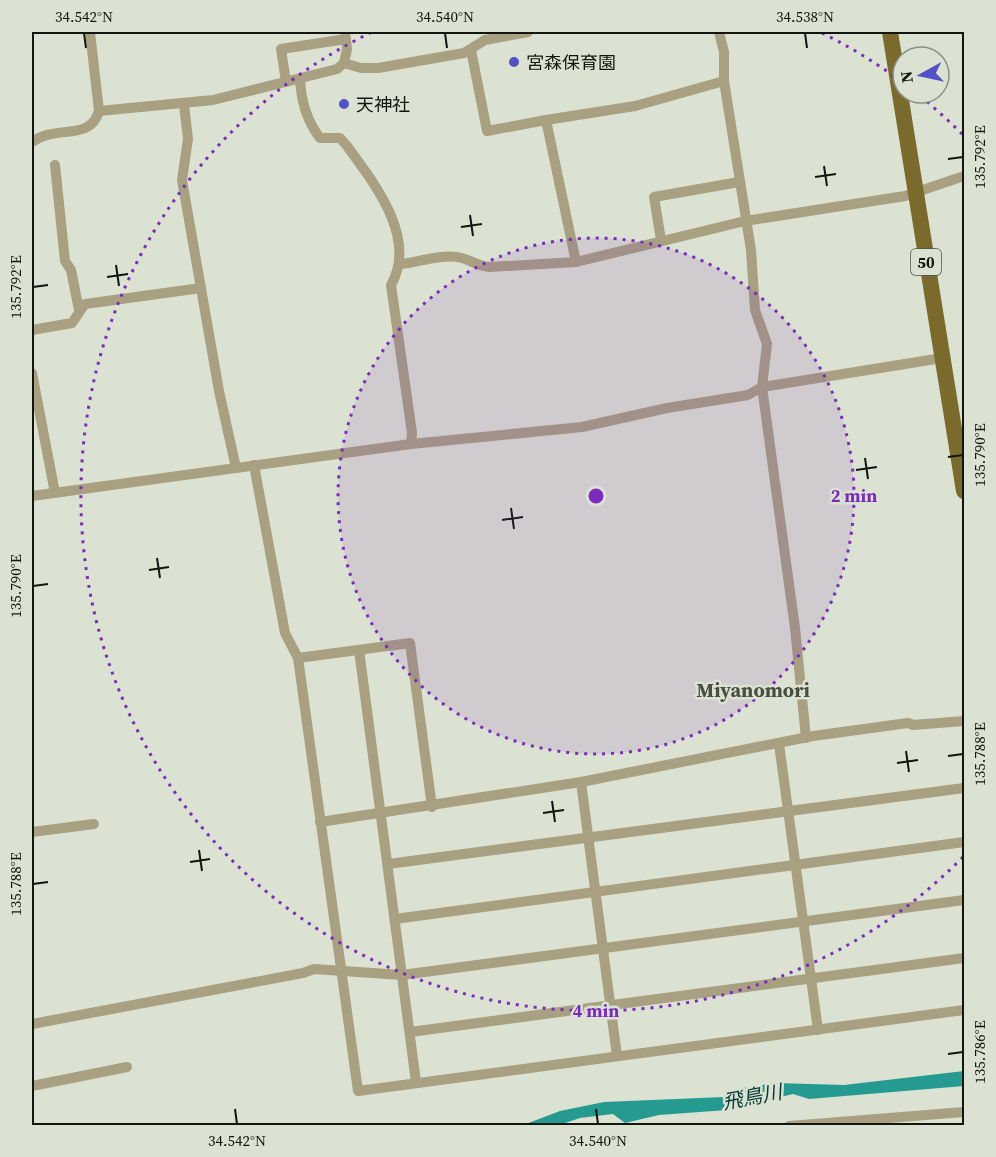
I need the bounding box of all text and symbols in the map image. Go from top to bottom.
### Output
text: 34.542°N [55,6,113,27]
text: 34.540°N [416,6,474,27]
text: 34.538°N [776,6,834,27]
north arrow [891,45,951,105]
place label: 宮森保育園 [526,50,616,75]
marker: 宮森保育園 [507,55,521,69]
text: N [894,69,918,84]
place label: 天神社 [356,92,410,117]
marker: 天神社 [337,97,351,111]
text: 135.792°E [969,125,990,189]
road number: 50 [911,249,941,275]
text: 135.792°E [5,255,26,319]
text: 135.790°E [969,423,990,487]
text: 2 min [831,483,877,508]
centre of rings [586,486,606,506]
text: 135.790°E [5,554,26,618]
district label: Miyanomori [696,676,810,704]
text: 135.788°E [969,722,990,786]
text: 135.788°E [5,852,26,916]
text: 4 min [573,998,619,1023]
text: 135.786°E [969,1020,990,1084]
water label: 飛鳥川 [720,1077,786,1116]
text: 34.542°N [208,1130,266,1151]
text: 34.540°N [569,1130,627,1151]

